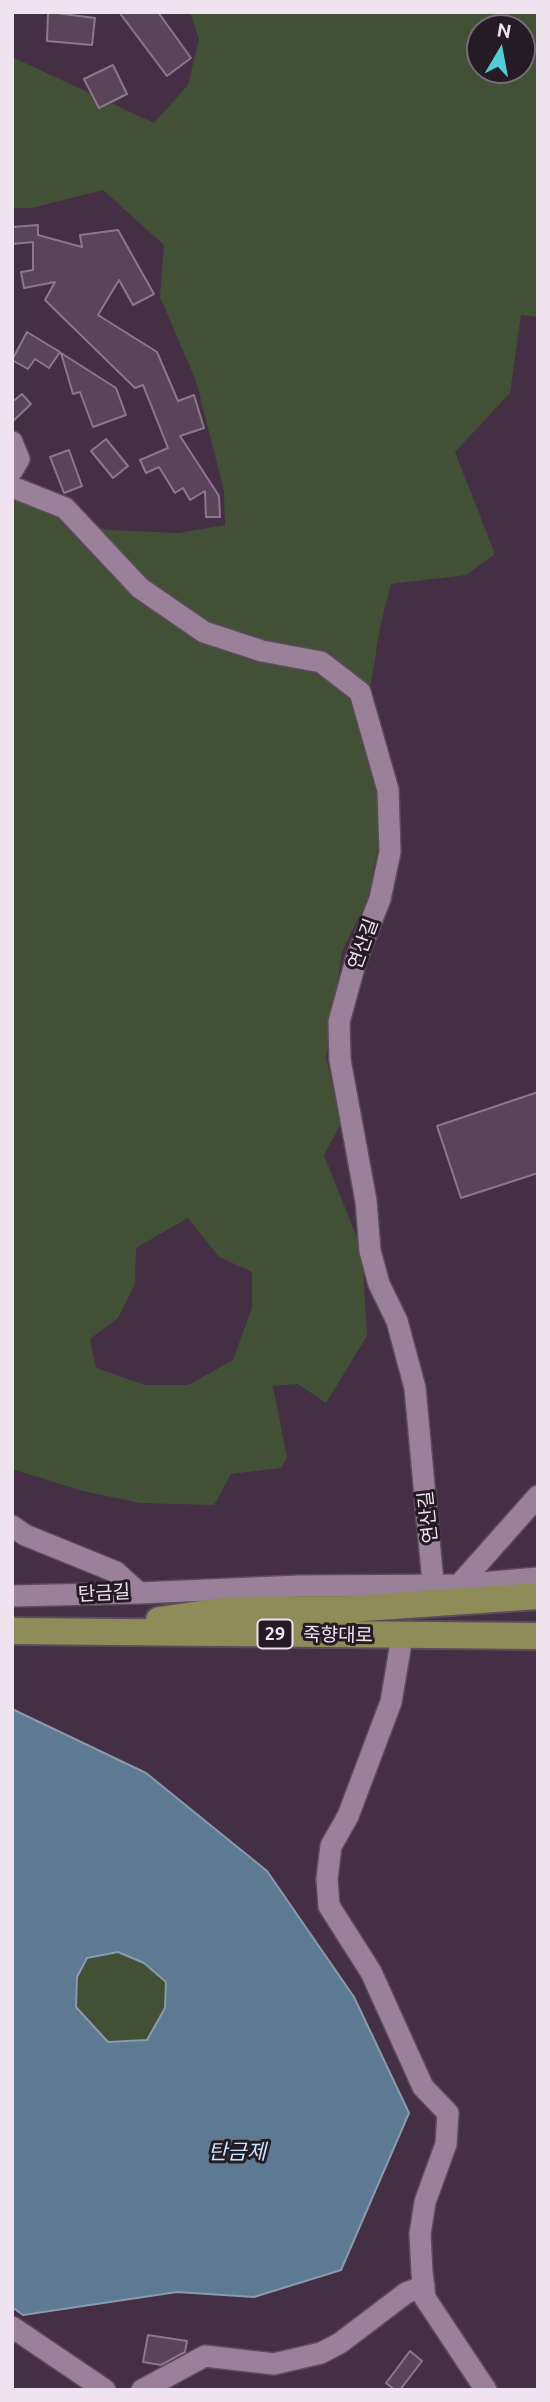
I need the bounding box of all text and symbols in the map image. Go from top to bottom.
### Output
north arrow [466,14,536,84]
text: N [495,18,513,42]
street label: 연산길 [343,915,383,973]
street label: 연산길 [414,1490,442,1544]
street label: 탄금길 [77,1580,131,1606]
road number: 29 [258,1619,292,1648]
street label: 죽향대로 [303,1623,373,1647]
water label: 탄금제 [208,2139,266,2165]

